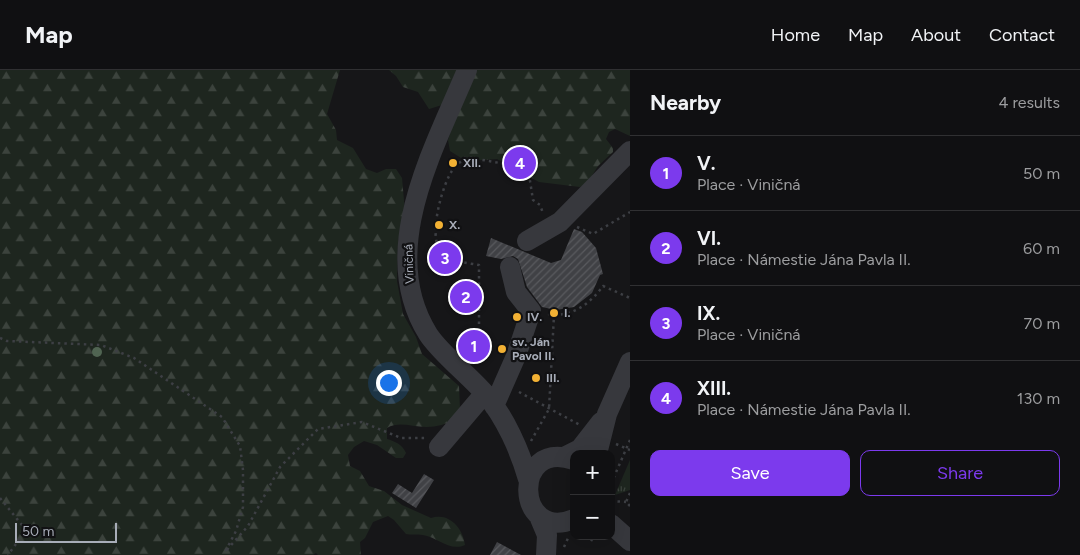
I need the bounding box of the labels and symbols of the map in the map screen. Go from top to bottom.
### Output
pin: 4 [504,144,536,182]
place label: XII. [463,156,481,170]
marker: XII. [447,157,459,169]
place label: X. [449,218,460,232]
marker: X. [433,219,445,231]
pin: 3 [429,239,461,277]
street label: Viničná [401,244,417,284]
pin: 2 [450,278,482,316]
place label: I. [564,306,570,320]
marker: I. [548,307,560,319]
place label: IV. [527,310,542,324]
marker: IV. [511,311,523,323]
pin: 1 [458,327,490,365]
place label: sv. Ján Pavol II. [512,335,555,363]
marker: sv. Ján Pavol II. [496,343,508,355]
your location [376,370,402,396]
place label: III. [546,371,559,385]
marker: III. [530,372,542,384]
scale bar [15,520,118,543]

